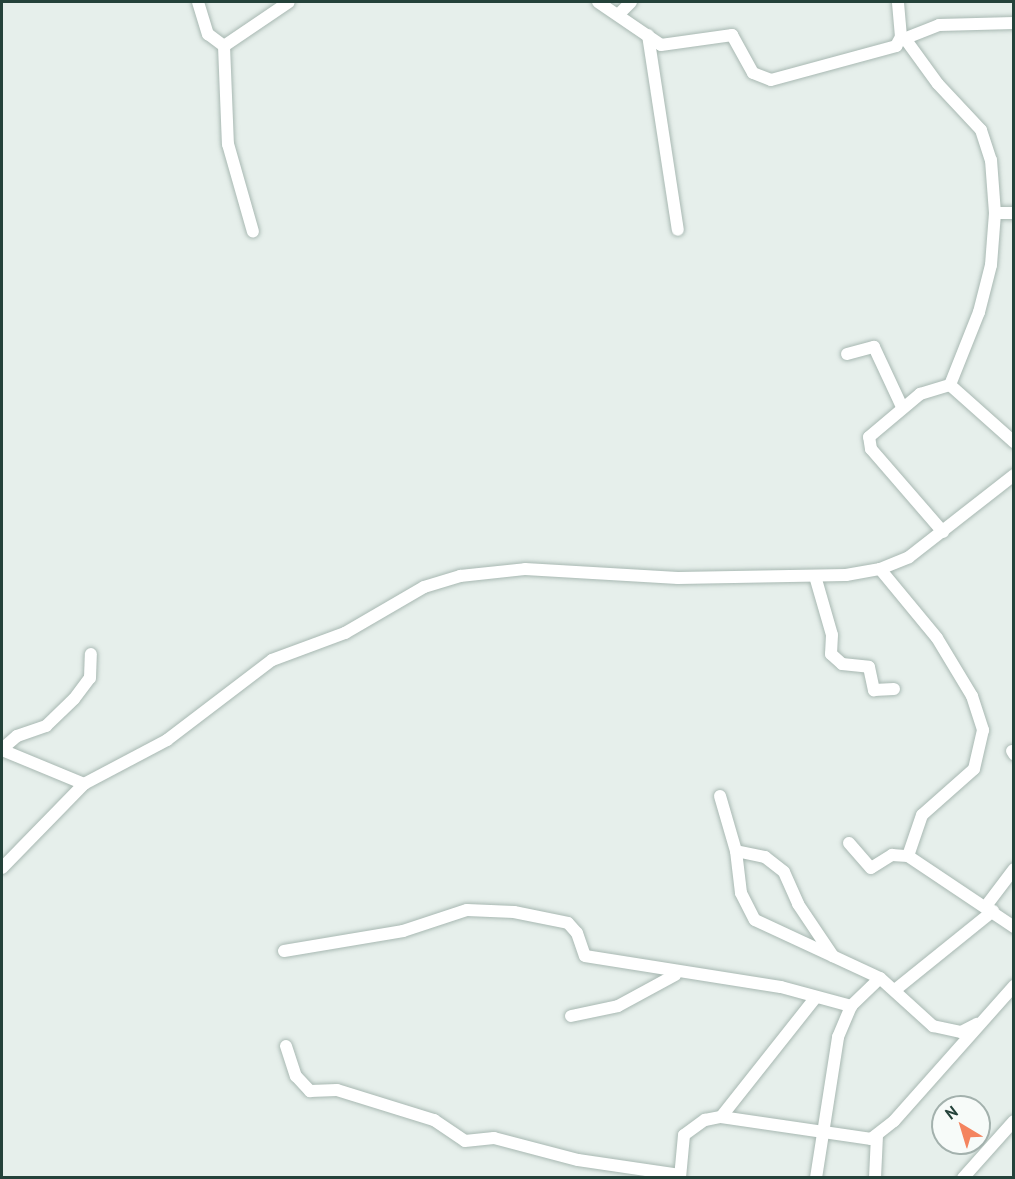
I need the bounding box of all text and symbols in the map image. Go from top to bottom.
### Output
north arrow [931,1095,991,1155]
text: N [941,1101,961,1124]

